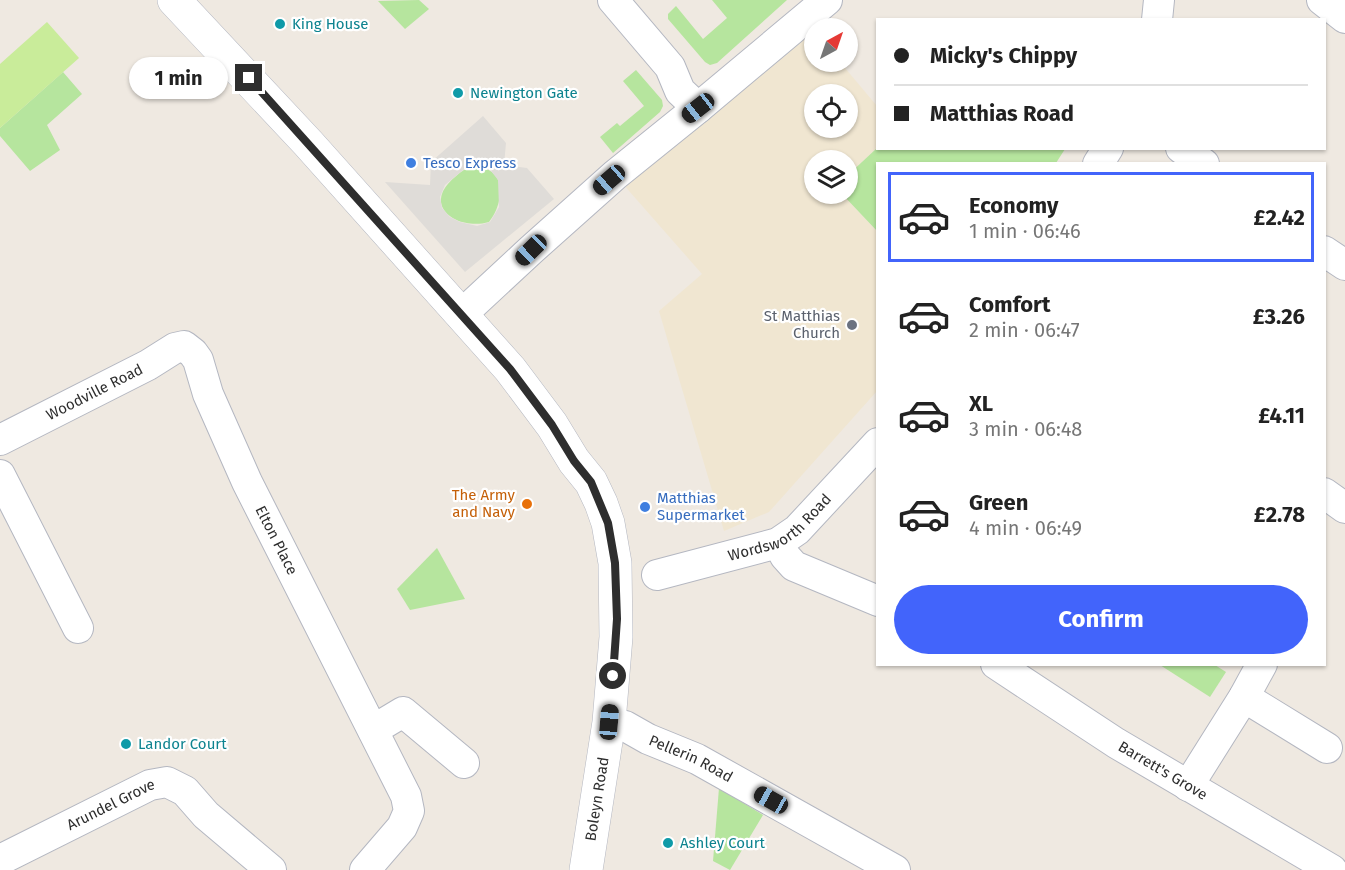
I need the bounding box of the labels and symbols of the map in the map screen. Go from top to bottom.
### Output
place label: King House [292,15,369,33]
marker: King House [273,17,287,31]
north arrow [804,18,858,72]
callout: 1 min [129,57,228,99]
route end [235,64,262,91]
place label: Newington Gate [470,84,578,102]
marker: Newington Gate [451,86,465,100]
car [678,90,718,126]
place label: Tesco Express [423,154,516,172]
marker: Tesco Express [404,156,418,170]
car [590,161,628,199]
car [512,231,550,269]
place label: St Matthias Church [764,307,840,342]
marker: St Matthias Church [845,318,859,332]
street label: Woodville Road [43,360,146,424]
place label: The Army and Navy [452,486,516,521]
place label: Matthias Supermarket [657,489,745,524]
street label: Wordsworth Road [726,490,835,565]
marker: The Army and Navy [520,497,534,511]
marker: Matthias Supermarket [638,500,652,514]
street label: Elton Place [251,503,301,578]
route start [599,662,626,689]
car [598,703,620,741]
street label: Pellerin Road [646,731,736,786]
place label: Landor Court [138,735,227,753]
marker: Landor Court [119,737,133,751]
street label: Barrett's Grove [1115,737,1211,804]
street label: Boleyn Road [581,756,613,842]
street label: Arundel Grove [64,775,156,834]
car [751,783,791,817]
place label: Ashley Court [680,834,766,852]
marker: Ashley Court [661,836,675,850]

